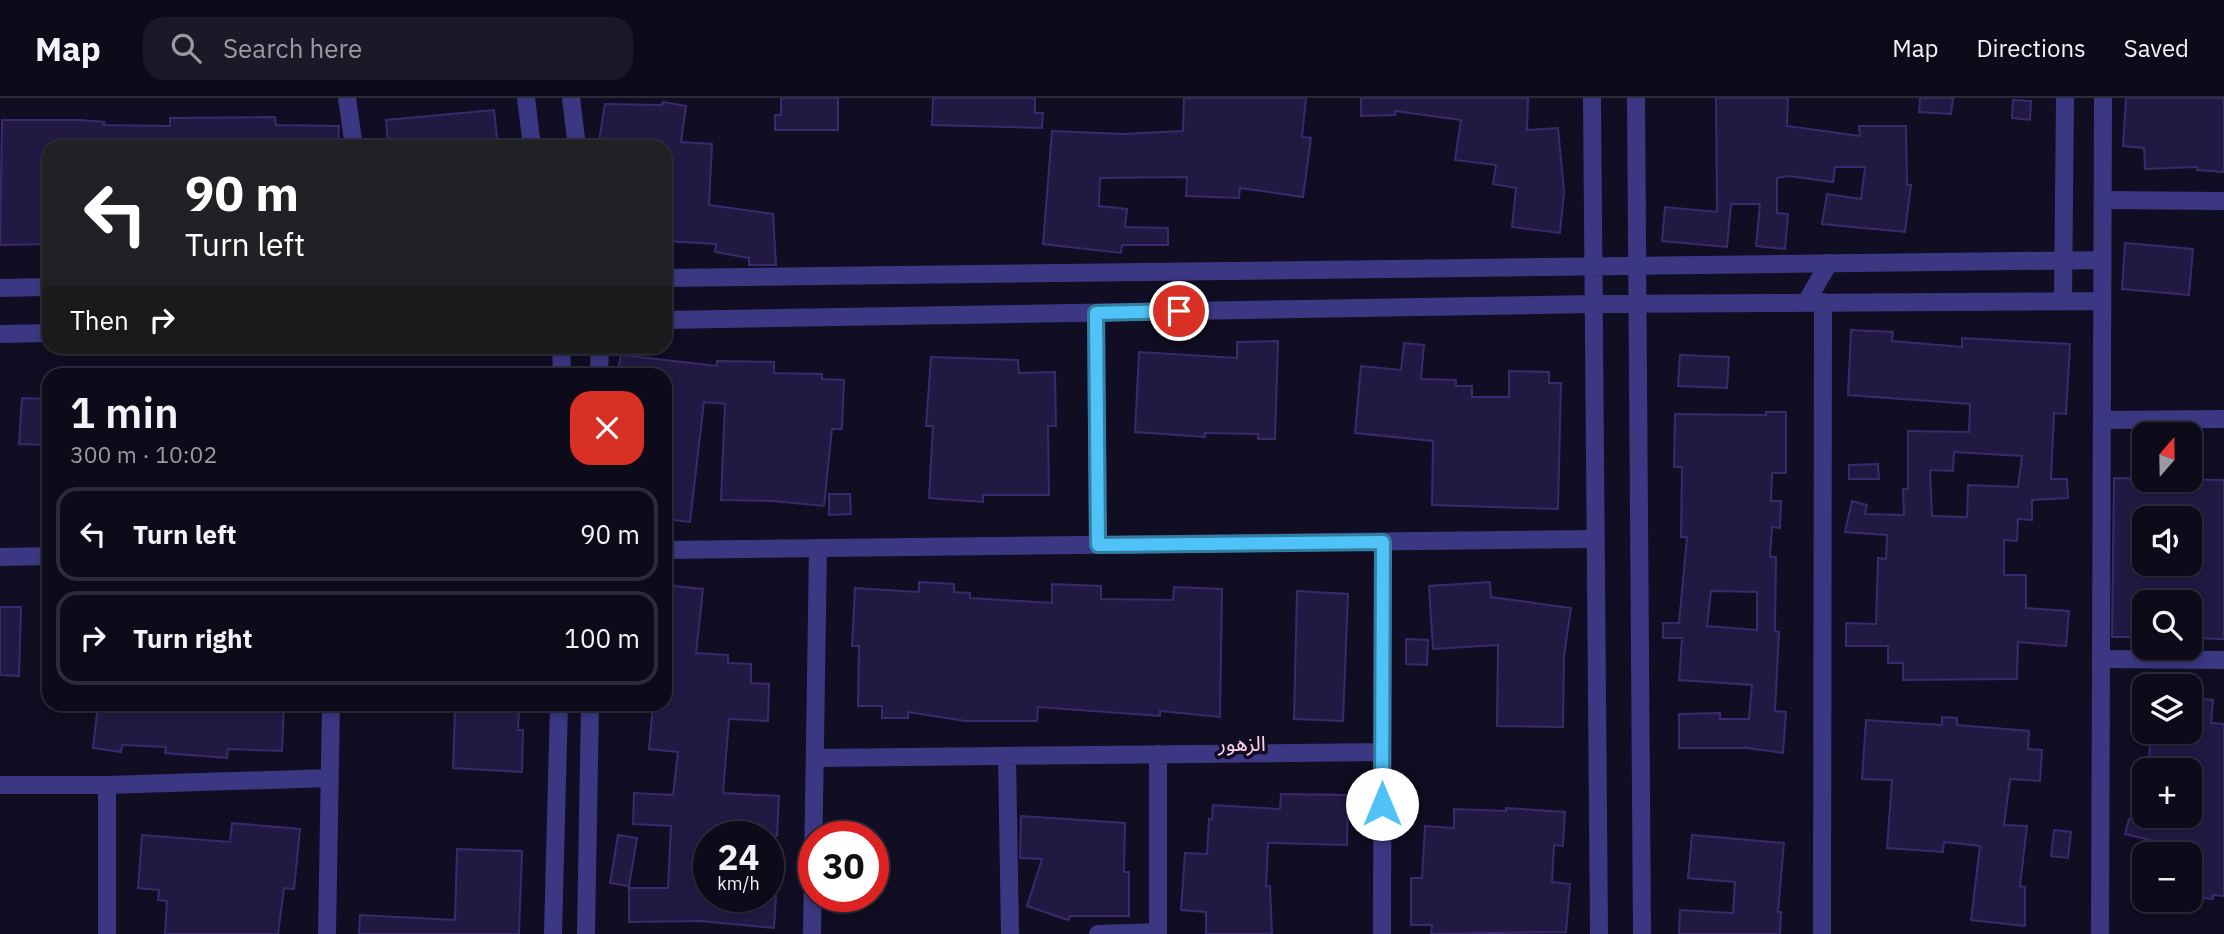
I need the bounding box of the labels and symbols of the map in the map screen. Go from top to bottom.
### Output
pin [1149,281,1209,341]
north arrow [2132,422,2202,492]
district label: الزهور [1217,729,1266,757]
position arrow [1345,767,1419,841]
speed limit sign: 30 [798,821,889,912]

